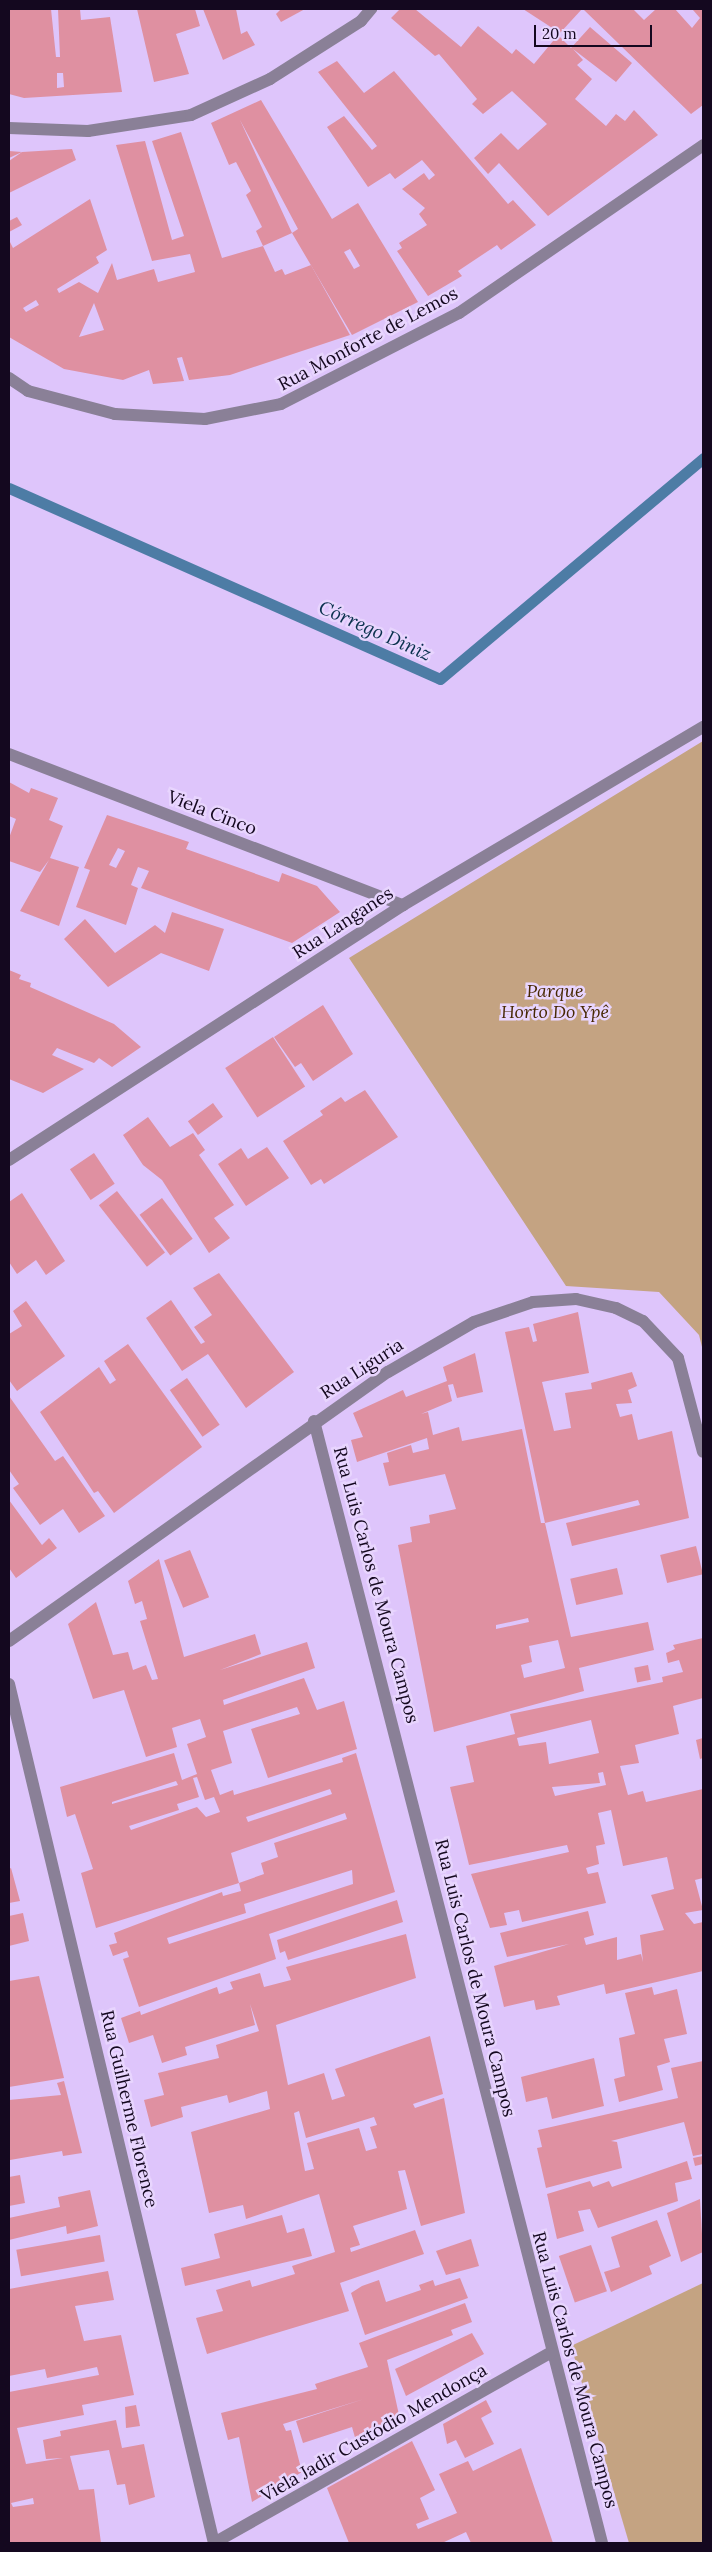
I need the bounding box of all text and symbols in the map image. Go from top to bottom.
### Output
scale bar [537,15,654,47]
text: 20 m [542,24,577,43]
street label: Rua Monforte de Lemos [275,282,461,396]
water label: Córrego Diniz [315,596,435,666]
street label: Viela Cinco [164,786,260,840]
street label: Rua Langanes [289,883,397,963]
park label: Parque Horto Do Ypê [501,981,609,1024]
street label: Rua Liguria [317,1334,407,1404]
street label: Rua Luis Carlos de Moura Campos [329,1444,423,1726]
street label: Rua Luis Carlos de Moura Campos [430,1837,520,2119]
street label: Rua Guilherme Florence [96,2008,162,2210]
street label: Rua Luis Carlos de Moura Campos [528,2229,622,2511]
street label: Viela Jadir Custódio Mendonça [257,2359,491,2507]

